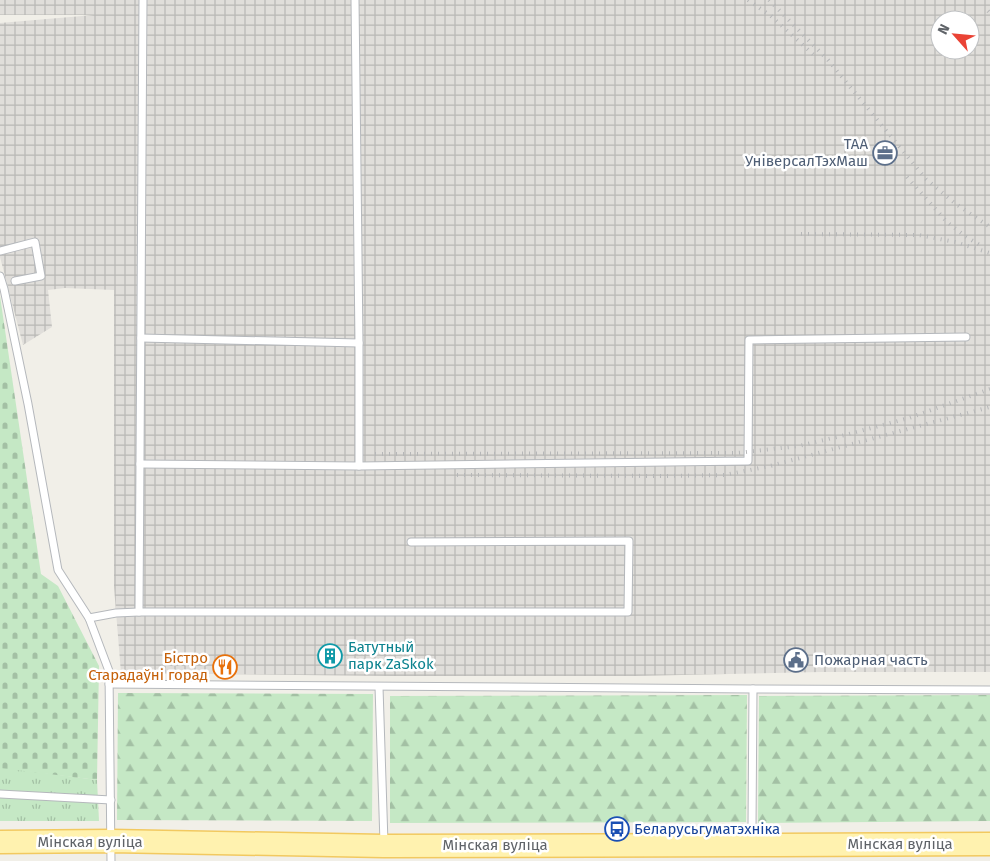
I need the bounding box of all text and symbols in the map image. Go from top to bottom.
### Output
north arrow [930,10,980,60]
text: N [934,21,954,37]
place label: ТАА УніверсалТэхМаш [745,135,868,170]
office icon: ТАА УніверсалТэхМаш [872,140,898,166]
place label: Батутный парк ZaSkok [348,638,434,673]
building icon: Батутный парк ZaSkok [317,643,343,669]
public building icon: Пожарная часть [783,647,809,673]
place label: Бістро Старадаўні горад [88,649,208,684]
place label: Пожарная часть [814,651,928,669]
restaurant icon: Бістро Старадаўні горад [212,654,238,680]
bus stop icon: Беларусьгуматэхніка [604,816,630,842]
place label: Беларусьгуматэхніка [634,820,780,838]
street label: Мінская вуліца [37,833,143,851]
street label: Мінская вуліца [847,835,953,853]
street label: Мінская вуліца [442,836,548,854]

